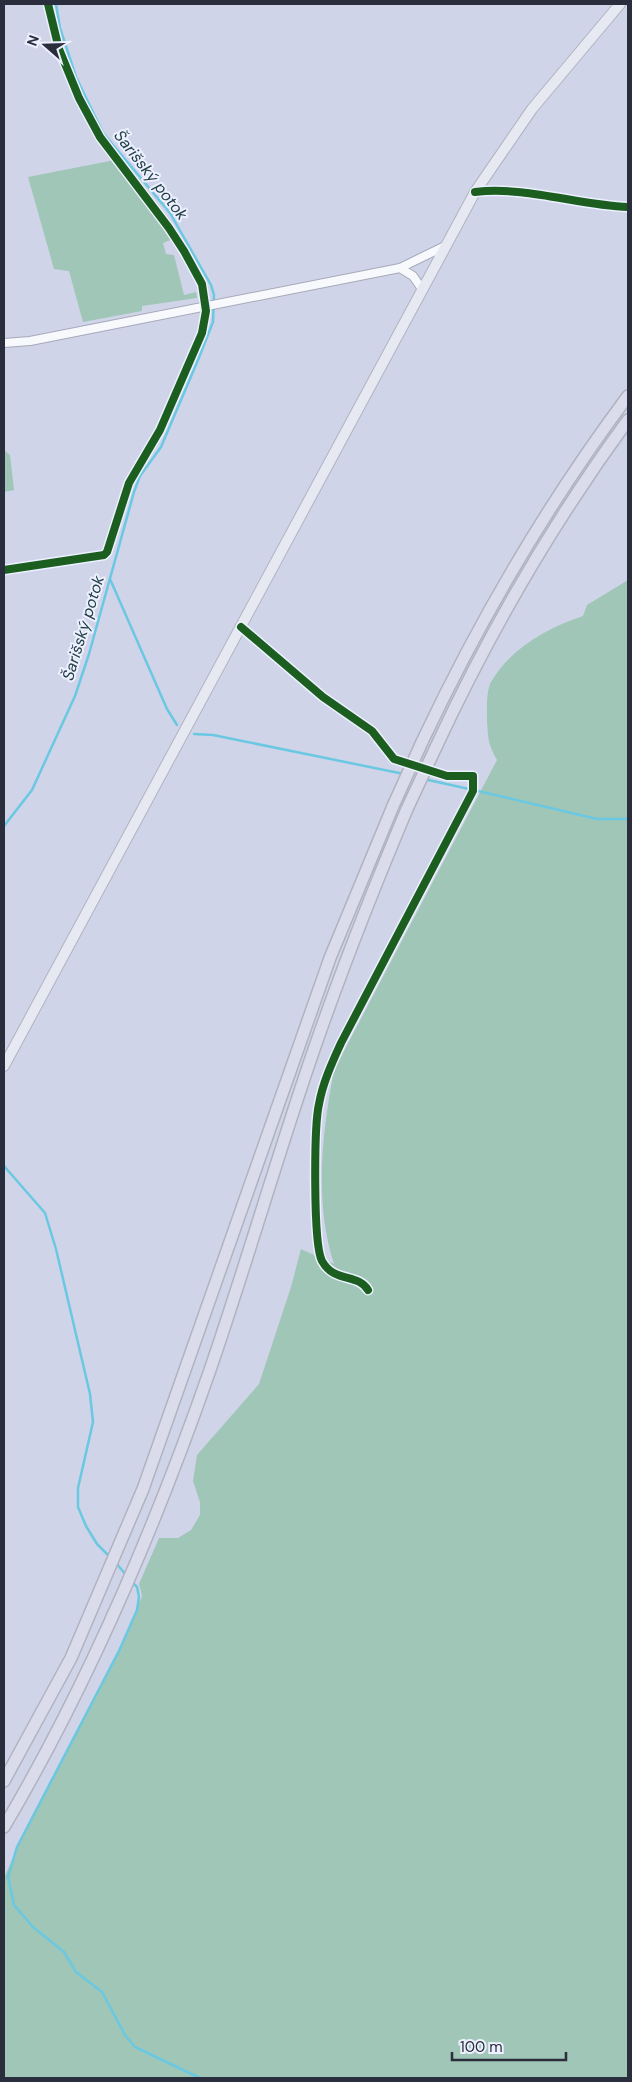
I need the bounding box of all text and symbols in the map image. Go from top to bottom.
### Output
north arrow [20,20,70,70]
text: N [23,33,43,48]
water label: Šarišský potok [109,126,193,225]
water label: Šarišský potok [57,572,109,683]
scale bar [452,2030,566,2062]
text: 100 m [460,2037,503,2057]

